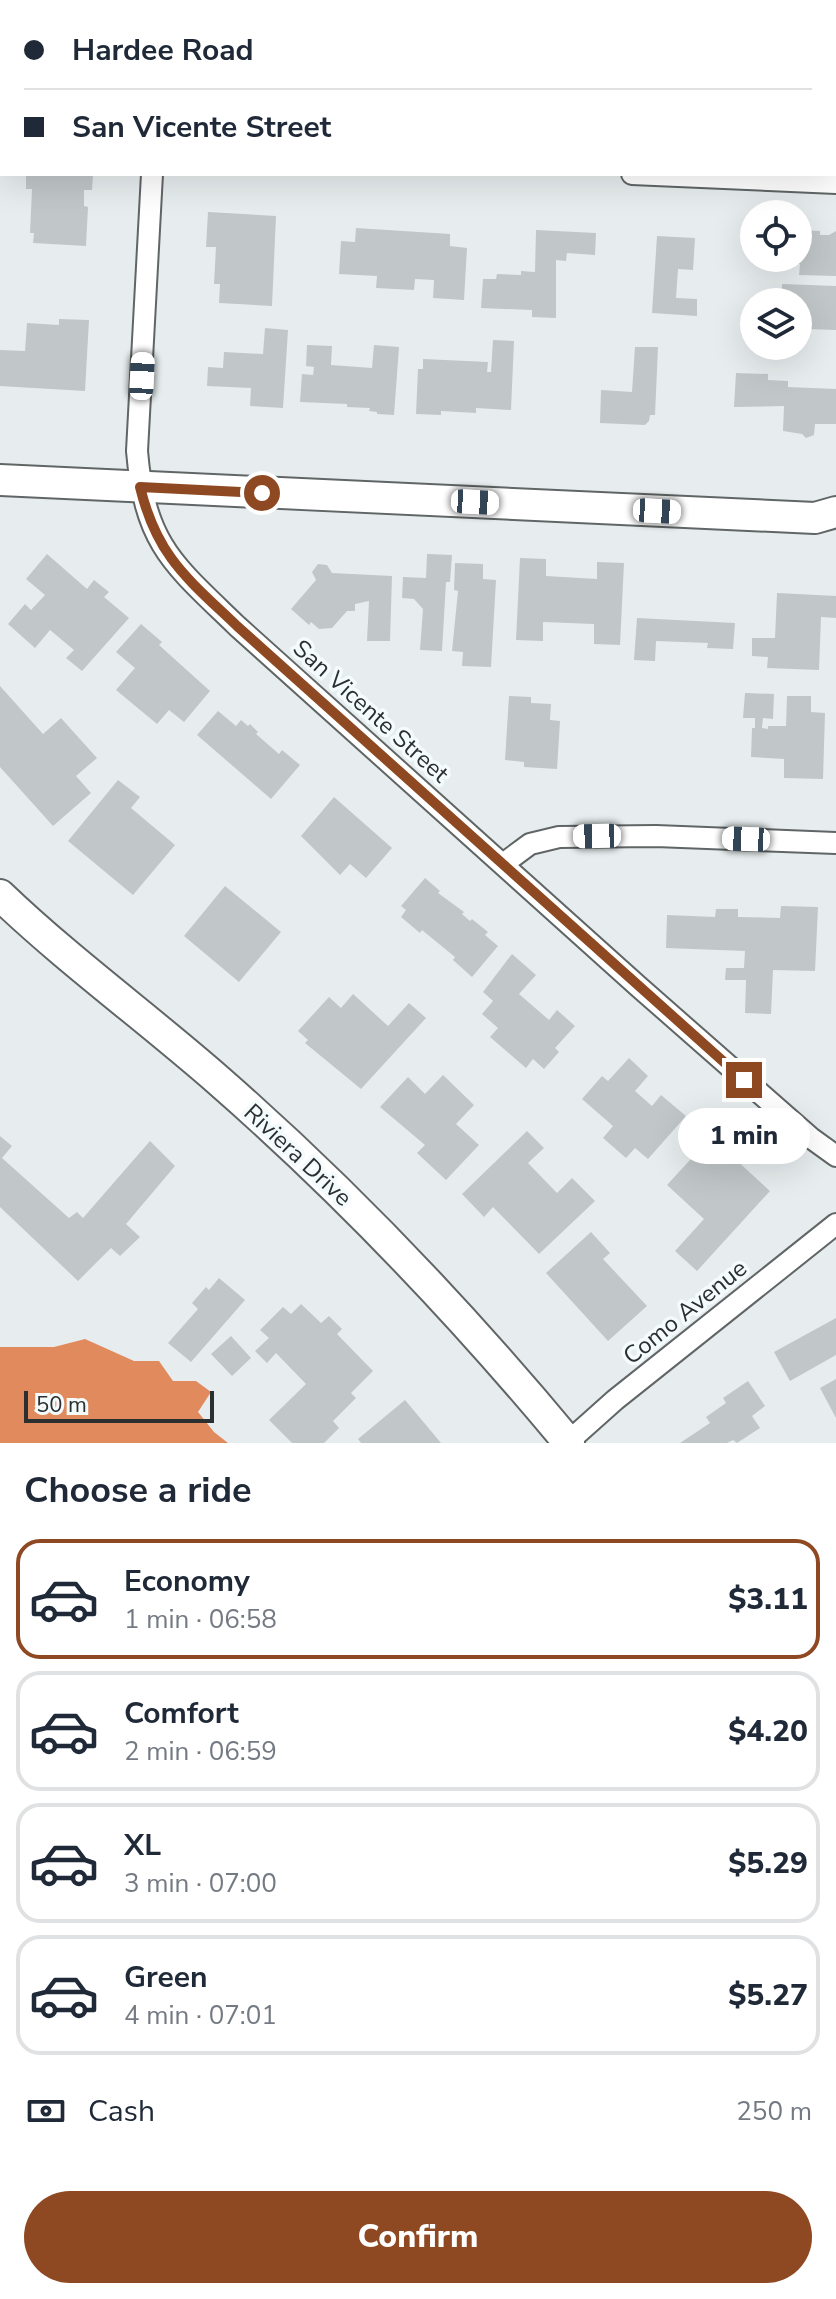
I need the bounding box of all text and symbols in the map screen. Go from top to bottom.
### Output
text: Hardee Road [72,30,254,71]
text: San Vicente Street [72,107,331,148]
map controls [740,200,812,360]
button: locate [740,200,812,272]
button: layers [740,288,812,360]
car [129,351,155,401]
route start [244,475,280,511]
car [450,489,500,515]
car [632,498,682,524]
street label: San Vicente Street [286,632,456,790]
car [573,824,621,848]
car [722,826,770,852]
route end [726,1062,762,1098]
street label: Riviera Drive [237,1097,359,1213]
callout: 1 min [678,1108,810,1164]
text: 1 min [710,1118,778,1153]
street label: Como Avenue [616,1252,754,1372]
scale bar [24,1387,214,1423]
text: 50 m [36,1390,87,1420]
text: Choose a ride [24,1466,252,1515]
text: Economy [124,1561,250,1602]
icon: car [28,1563,100,1635]
text: $3.11 [728,1579,808,1620]
text: 1 min · 06:58 [124,1602,277,1637]
text: Comfort [124,1693,239,1734]
icon: car [28,1695,100,1767]
text: $4.20 [728,1711,808,1752]
text: 2 min · 06:59 [124,1734,277,1769]
text: XL [124,1825,161,1866]
icon: car [28,1827,100,1899]
text: $5.29 [728,1843,808,1884]
text: 3 min · 07:00 [124,1866,277,1901]
text: Green [124,1957,208,1998]
icon: car [28,1959,100,2031]
text: $5.27 [728,1975,808,2016]
text: 4 min · 07:01 [124,1998,277,2033]
icon: cash [24,2089,68,2133]
text: Cash [88,2091,155,2132]
text: 250 m [736,2094,812,2129]
button: Confirm [24,2191,812,2283]

